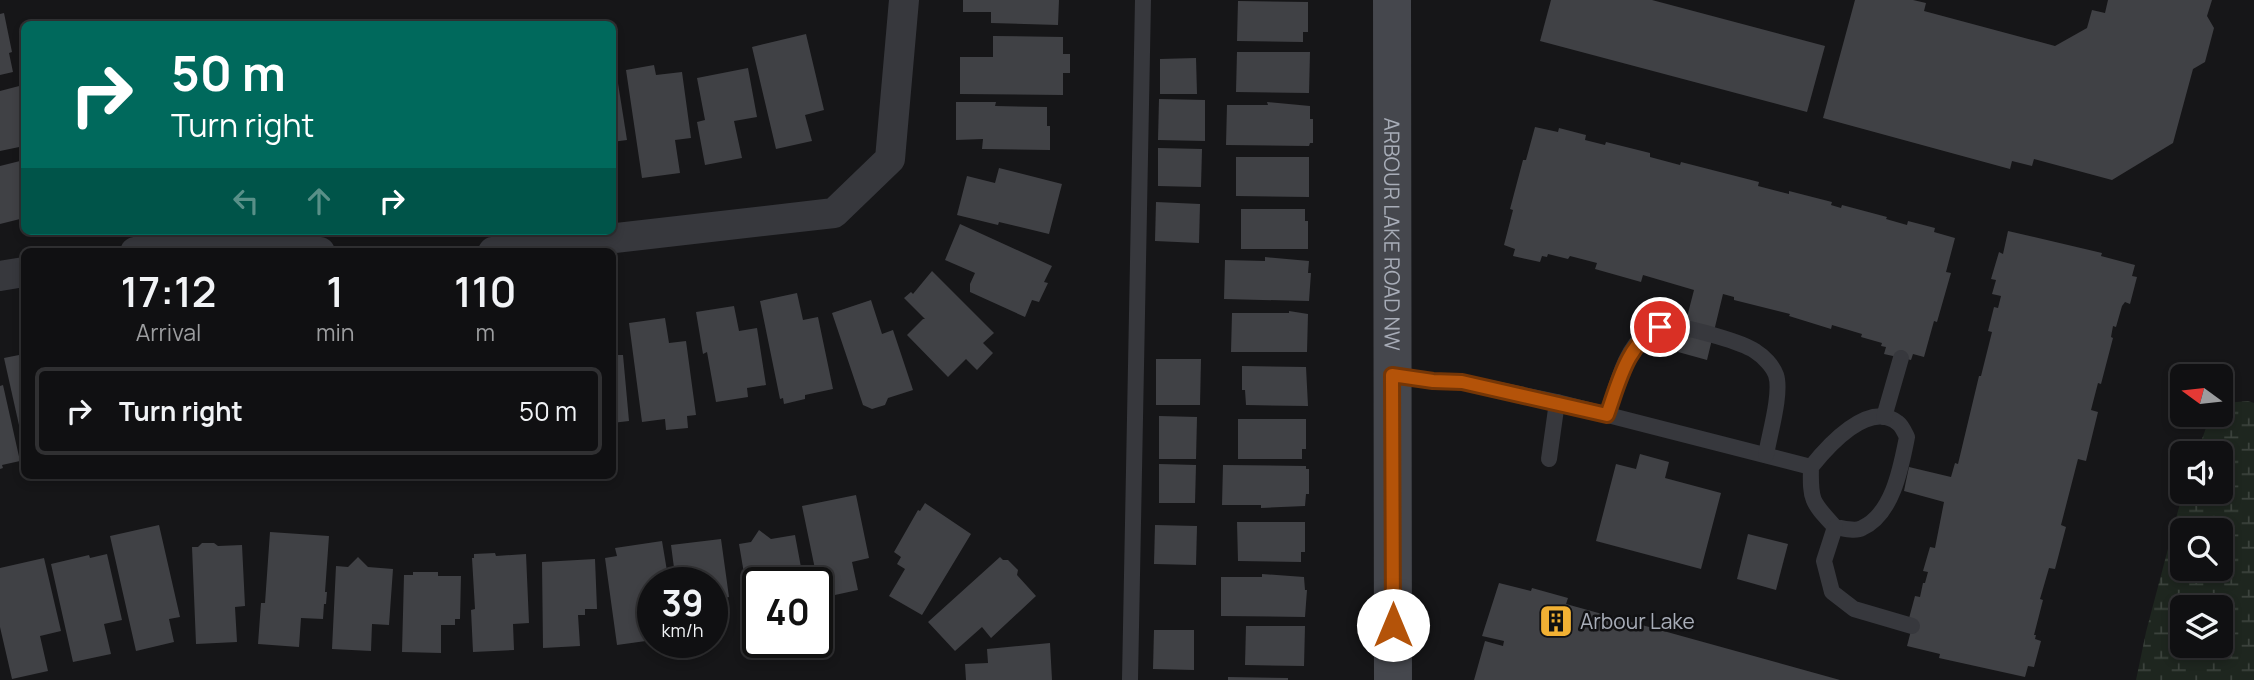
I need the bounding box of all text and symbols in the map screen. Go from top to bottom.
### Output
text: 50 m [171,39,286,106]
icon: right [56,49,147,140]
text: Turn right [171,103,314,147]
street label: ARBOUR LAKE ROAD NW [1378,117,1407,351]
icon: left [227,182,265,220]
icon: ahead [300,182,338,220]
icon: right [373,182,411,220]
text: 17:12 [121,262,216,320]
text: 1 [326,262,344,320]
text: 110 [454,262,516,320]
pin [1630,297,1690,357]
icon: arrive [1641,308,1679,346]
text: Arrival [136,316,201,348]
text: min [316,316,354,348]
text: m [475,316,495,348]
north arrow [2170,364,2233,427]
map controls [2170,364,2233,658]
icon: right [60,392,98,430]
text: Turn right [119,393,243,429]
text: 50 m [519,393,577,429]
button: sound [2170,441,2233,504]
button: search [2170,518,2233,581]
speed limit sign: 40 [742,567,833,658]
text: 39 [661,579,704,627]
position arrow [1356,588,1430,662]
button: layers [2170,595,2233,658]
building icon: Arbour Lake [1537,602,1575,640]
place label: Arbour Lake [1580,607,1695,635]
text: km/h [662,618,703,642]

